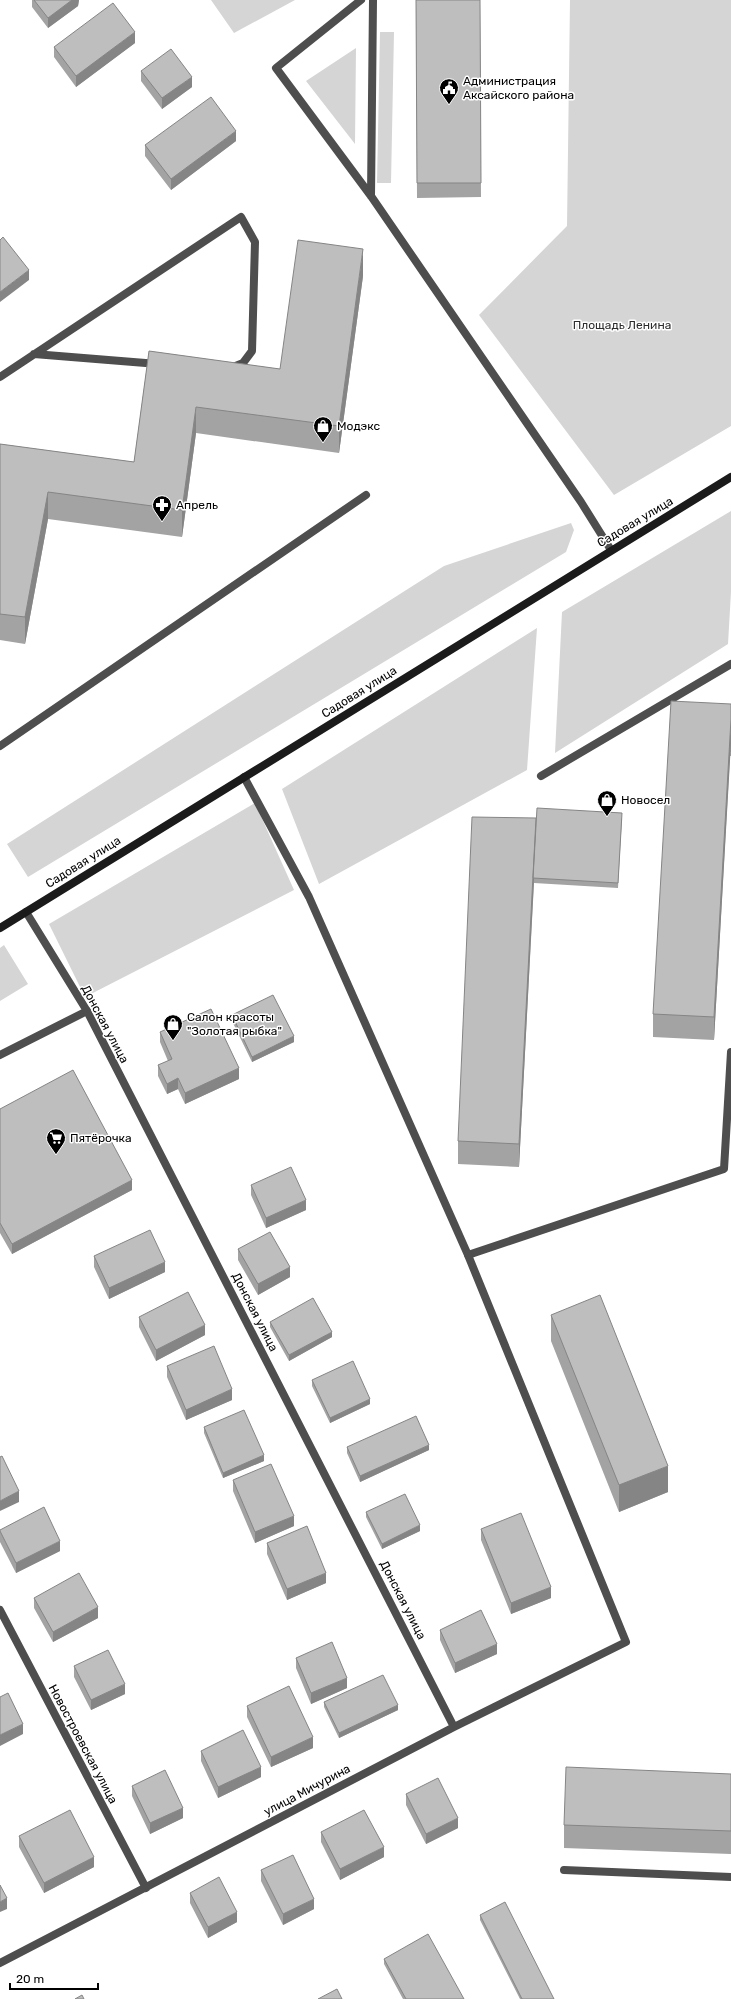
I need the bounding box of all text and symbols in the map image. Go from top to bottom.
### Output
place label: Администрация Аксайского района [463,74,574,102]
public building icon: Администрация Аксайского района [438,77,460,105]
park label: Площадь Ленина [573,318,671,332]
shop icon: Модэкс [312,415,334,443]
place label: Модэкс [337,419,380,433]
pharmacy icon: Апрель [151,494,173,522]
street label: Садовая улица [595,494,675,550]
place label: Апрель [176,498,218,512]
street label: Садовая улица [319,663,399,721]
shop icon: Новосел [596,789,618,817]
place label: Новосел [621,793,670,807]
street label: Садовая улица [43,833,123,891]
street label: Донская улица [79,983,131,1065]
place label: Салон красоты "Золотая рыбка" [187,1010,282,1038]
shop icon: Салон красоты "Золотая рыбка" [162,1013,184,1041]
supermarket icon: Пятёрочка [45,1127,67,1155]
place label: Пятёрочка [70,1131,132,1145]
street label: Донская улица [229,1270,281,1354]
street label: Донская улица [377,1558,429,1642]
street label: Новостроевская улица [46,1682,120,1806]
street label: улица Мичурина [261,1761,353,1819]
scale bar [10,1965,98,1991]
text: 20 m [16,1972,44,1986]

